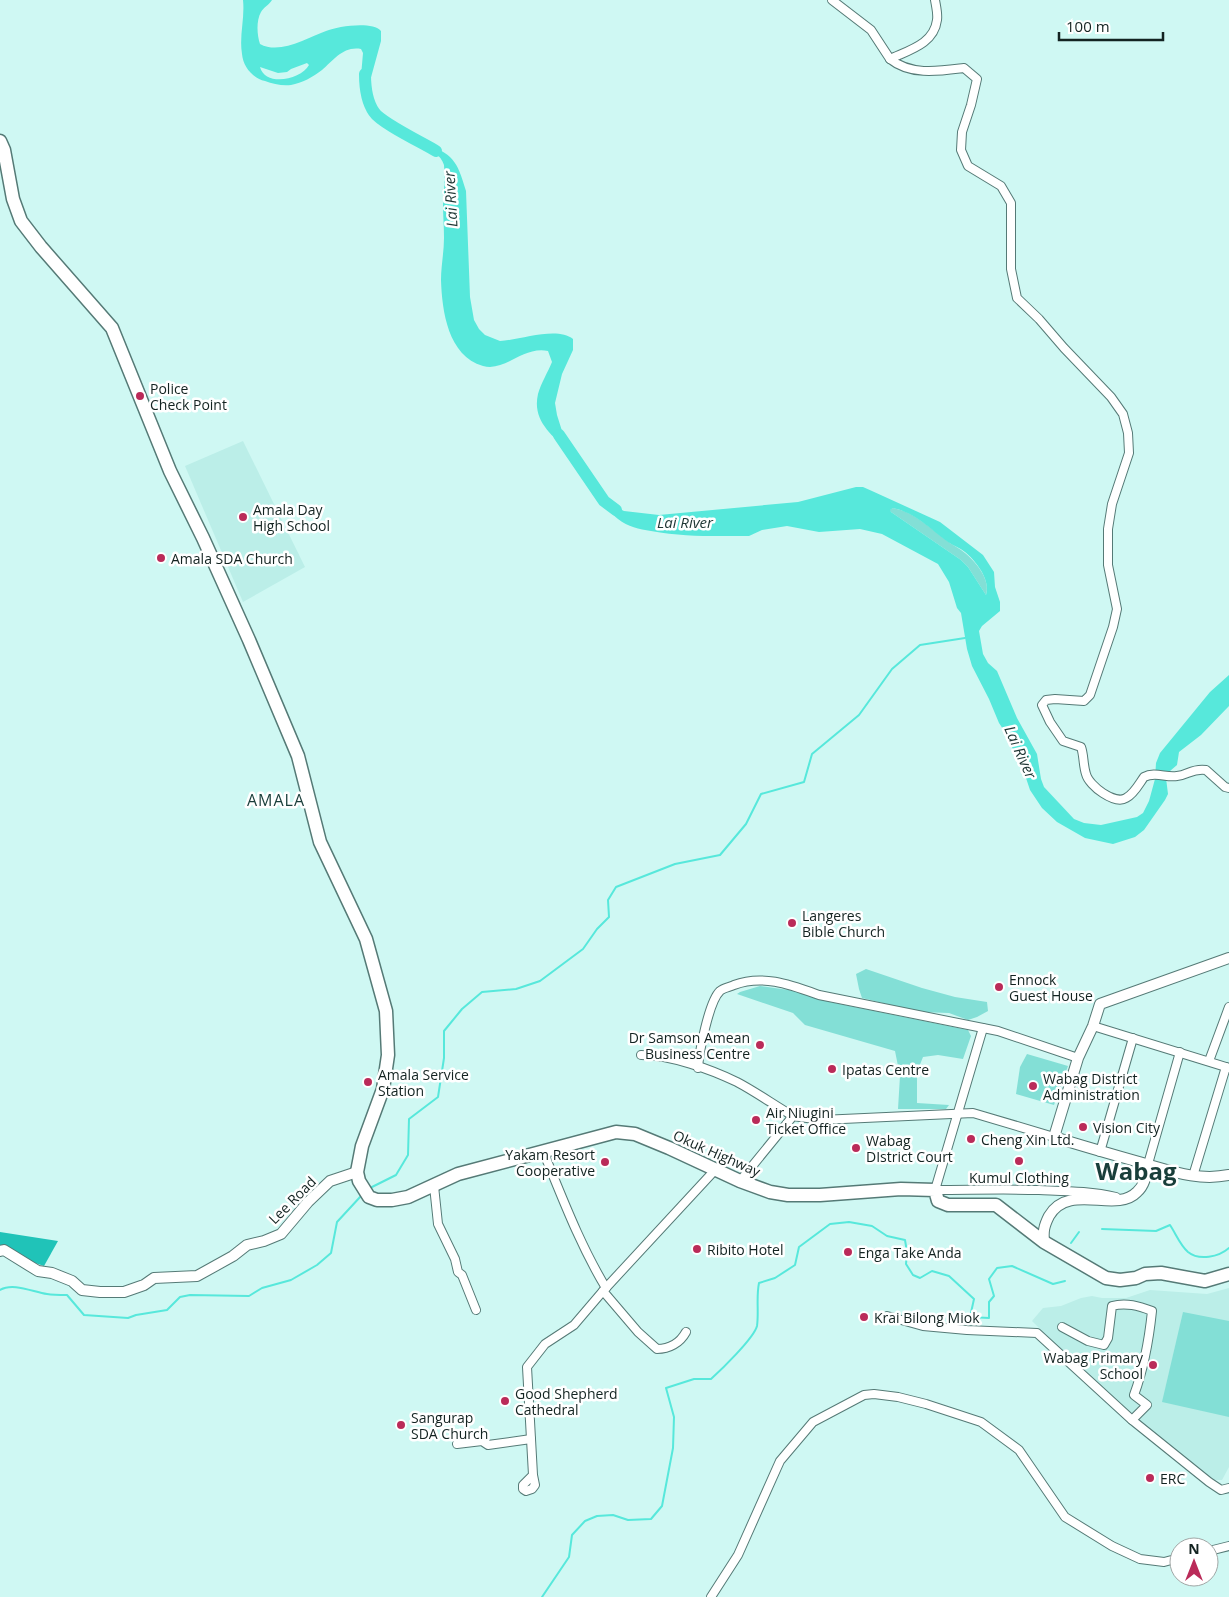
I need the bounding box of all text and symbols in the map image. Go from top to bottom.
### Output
scale bar [1059,10,1163,42]
text: 100 m [1066,16,1110,36]
water label: Lai River [438,169,461,228]
place label: Police Check Point [150,379,227,414]
marker: Police Check Point [134,390,146,402]
place label: Amala Day High School [253,500,330,535]
marker: Amala Day High School [237,511,249,523]
water label: Lai River [657,512,714,532]
place label: Amala SDA Church [171,549,293,568]
marker: Amala SDA Church [155,552,167,564]
water label: Lai River [1000,722,1042,783]
district label: AMALA [247,789,305,811]
place label: Langeres Bible Church [802,906,885,941]
marker: Langeres Bible Church [786,917,798,929]
place label: Ennock Guest House [1009,970,1093,1005]
marker: Ennock Guest House [993,981,1005,993]
place label: Dr Samson Amean Business Centre [629,1028,750,1063]
marker: Dr Samson Amean Business Centre [754,1039,766,1051]
place label: Ipatas Centre [842,1060,929,1079]
marker: Ipatas Centre [826,1063,838,1075]
place label: Amala Service Station [378,1065,469,1100]
place label: Wabag District Administration [1043,1069,1140,1104]
marker: Amala Service Station [362,1076,374,1088]
marker: Wabag District Administration [1027,1080,1039,1092]
place label: Air Niugini Ticket Office [766,1103,846,1138]
marker: Air Niugini Ticket Office [750,1114,762,1126]
place label: Vision City [1093,1118,1161,1137]
marker: Vision City [1077,1121,1089,1133]
street label: Okuk Highway [670,1125,764,1181]
place label: Cheng Xin Ltd. [981,1130,1074,1149]
place label: Wabag DIstrict Court [866,1131,953,1166]
marker: Cheng Xin Ltd. [965,1133,977,1145]
marker: Wabag DIstrict Court [850,1142,862,1154]
place label: Yakam Resort Cooperative [505,1145,595,1180]
district label: Wabag [1096,1154,1177,1187]
marker: Kumul Clothing [1013,1155,1025,1167]
marker: Yakam Resort Cooperative [599,1156,611,1168]
place label: Kumul Clothing [969,1168,1069,1187]
street label: Lee Road [264,1172,320,1228]
place label: Ribito Hotel [707,1240,783,1259]
marker: Ribito Hotel [691,1243,703,1255]
place label: Enga Take Anda [858,1243,962,1262]
marker: Enga Take Anda [842,1246,854,1258]
place label: Krai Bilong Miok [874,1308,980,1327]
marker: Krai Bilong Miok [858,1311,870,1323]
place label: Wabag Primary School [1044,1348,1144,1383]
marker: Wabag Primary School [1147,1359,1159,1371]
place label: Good Shepherd Cathedral [515,1384,618,1419]
marker: Good Shepherd Cathedral [499,1395,511,1407]
place label: Sangurap SDA Church [411,1408,488,1443]
marker: Sangurap SDA Church [395,1419,407,1431]
place label: ERC [1160,1469,1185,1488]
marker: ERC [1144,1472,1156,1484]
north arrow [1169,1537,1219,1587]
text: N [1188,1539,1200,1558]

